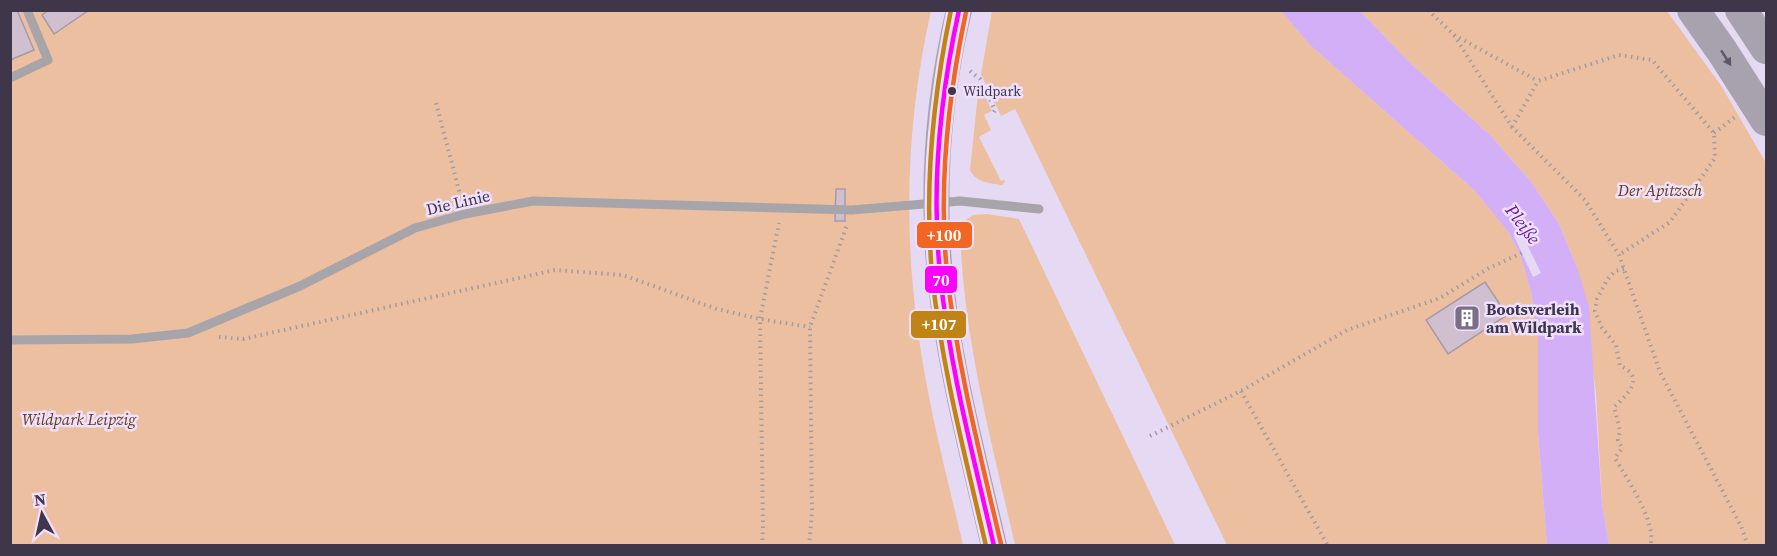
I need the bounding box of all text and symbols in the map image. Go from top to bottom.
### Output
one-way arrow [1721,50,1732,66]
place label: Wildpark [963,81,1021,101]
marker: Wildpark [946,85,958,97]
park label: Der Apitzsch [1617,179,1703,201]
street label: Die Linie [424,184,492,220]
water label: Pleiße [1499,198,1547,250]
line badge: +100 [916,221,973,249]
text: +100 [927,224,962,246]
line badge: 70 [924,265,958,294]
text: 70 [932,269,950,291]
place label: Bootsverleih am Wildpark [1486,298,1582,338]
building icon: Bootsverleih am Wildpark [1452,303,1482,333]
line badge: +107 [910,310,967,339]
text: +107 [922,313,957,335]
park label: Wildpark Leipzig [22,408,137,430]
north arrow [12,484,72,544]
text: N [33,487,48,511]

